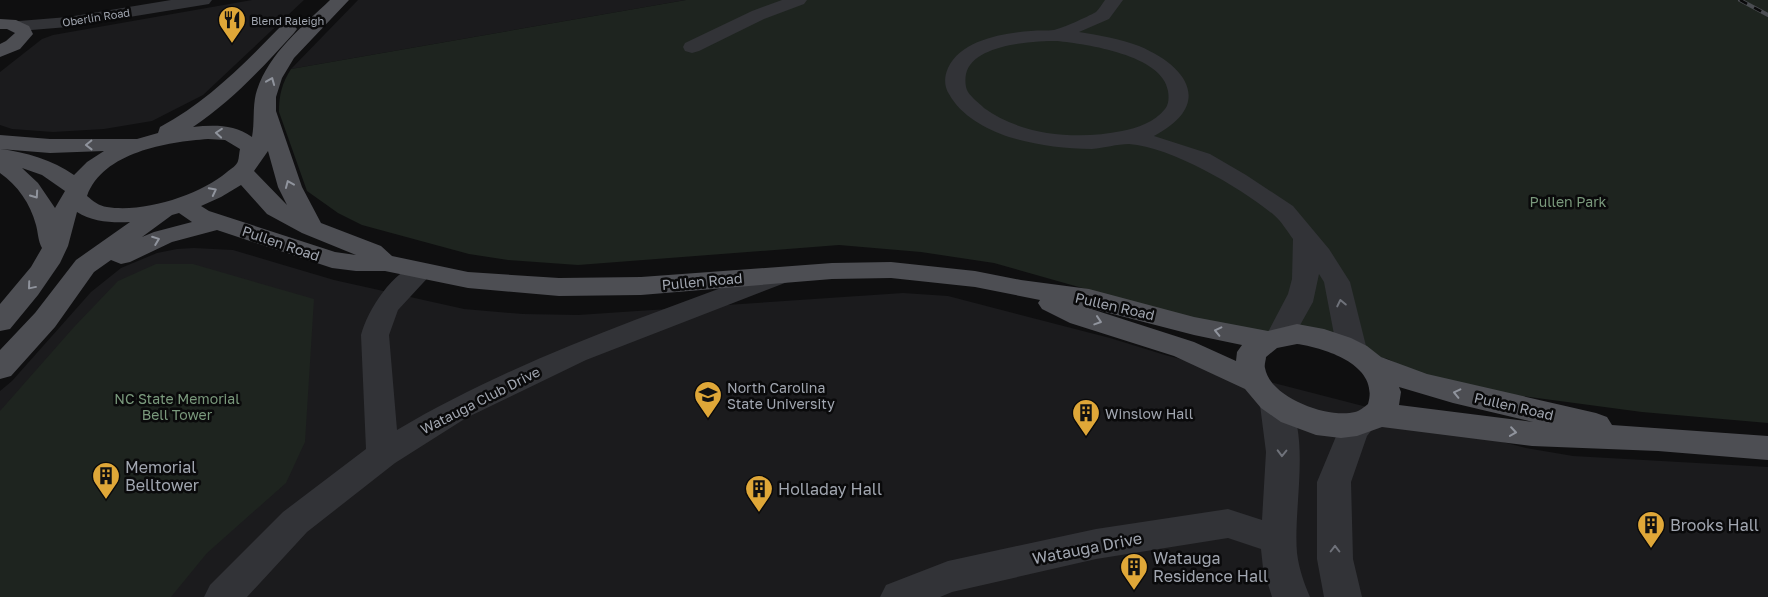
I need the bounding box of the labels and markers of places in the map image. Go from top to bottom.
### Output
restaurant icon: Blend Raleigh [217,5,247,44]
place label: Blend Raleigh [251,14,324,27]
place label: North Carolina State University [727,379,835,412]
school or university icon: North Carolina State University [693,380,723,419]
building icon: Winslow Hall [1071,398,1101,437]
place label: Winslow Hall [1105,405,1193,422]
place label: Memorial Belltower [125,457,199,495]
building icon: Memorial Belltower [91,461,121,500]
building icon: Holladay Hall [744,474,774,513]
place label: Holladay Hall [778,479,882,499]
building icon: Brooks Hall [1636,510,1666,549]
place label: Brooks Hall [1670,515,1759,535]
place label: Watauga Residence Hall [1153,548,1268,586]
building icon: Watauga Residence Hall [1119,552,1149,591]

